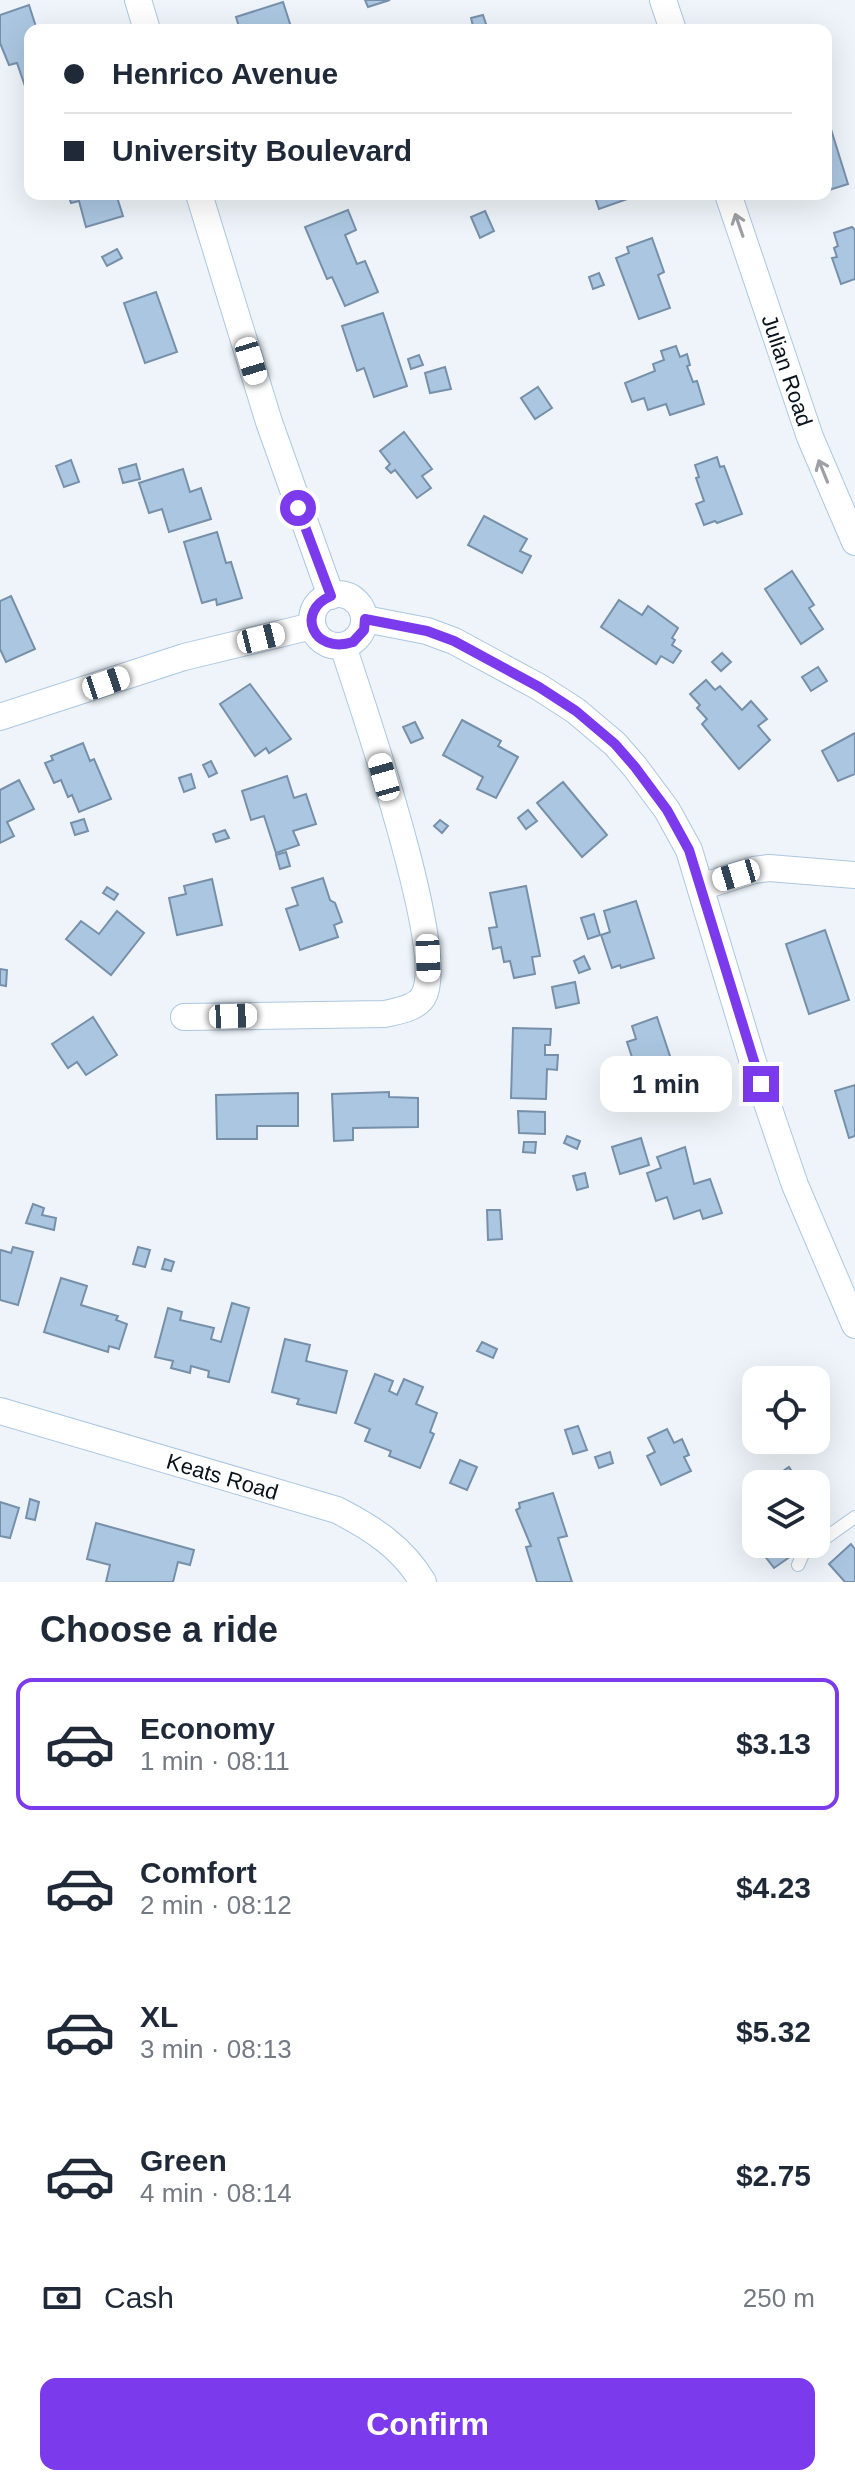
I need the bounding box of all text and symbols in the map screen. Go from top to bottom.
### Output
text: Henrico Avenue [112,57,338,90]
text: University Boulevard [112,134,412,167]
one-way arrow [730,213,745,238]
street label: Julian Road [757,311,818,429]
car [233,335,269,387]
one-way arrow [815,459,830,484]
route start [280,490,316,526]
car [235,621,287,655]
car [79,664,133,702]
car [366,751,402,803]
car [710,857,762,893]
car [415,934,441,982]
car [209,1003,257,1029]
callout: 1 min [601,1056,733,1112]
route end [743,1066,779,1102]
text: 1 min [632,1069,700,1099]
map controls [742,1366,830,1558]
button: locate [742,1366,830,1454]
street label: Keats Road [164,1448,281,1505]
button: layers [742,1470,830,1558]
text: Choose a ride [40,1609,278,1650]
icon: car [44,1708,116,1780]
text: Economy [140,1712,275,1745]
text: $3.13 [736,1727,811,1760]
text: 1 min · 08:11 [140,1746,290,1776]
icon: car [44,1852,116,1924]
text: Comfort [140,1856,257,1889]
text: $4.23 [736,1871,811,1904]
text: 2 min · 08:12 [140,1890,292,1920]
icon: car [44,1996,116,2068]
text: XL [140,2000,178,2033]
text: $5.32 [736,2015,811,2048]
text: 3 min · 08:13 [140,2034,292,2064]
icon: car [44,2140,116,2212]
text: Green [140,2144,227,2177]
text: $2.75 [736,2159,811,2192]
text: 4 min · 08:14 [140,2178,292,2208]
icon: cash [40,2276,84,2320]
text: Cash [104,2281,174,2314]
text: 250 m [743,2283,815,2313]
button: Confirm [40,2378,815,2470]

